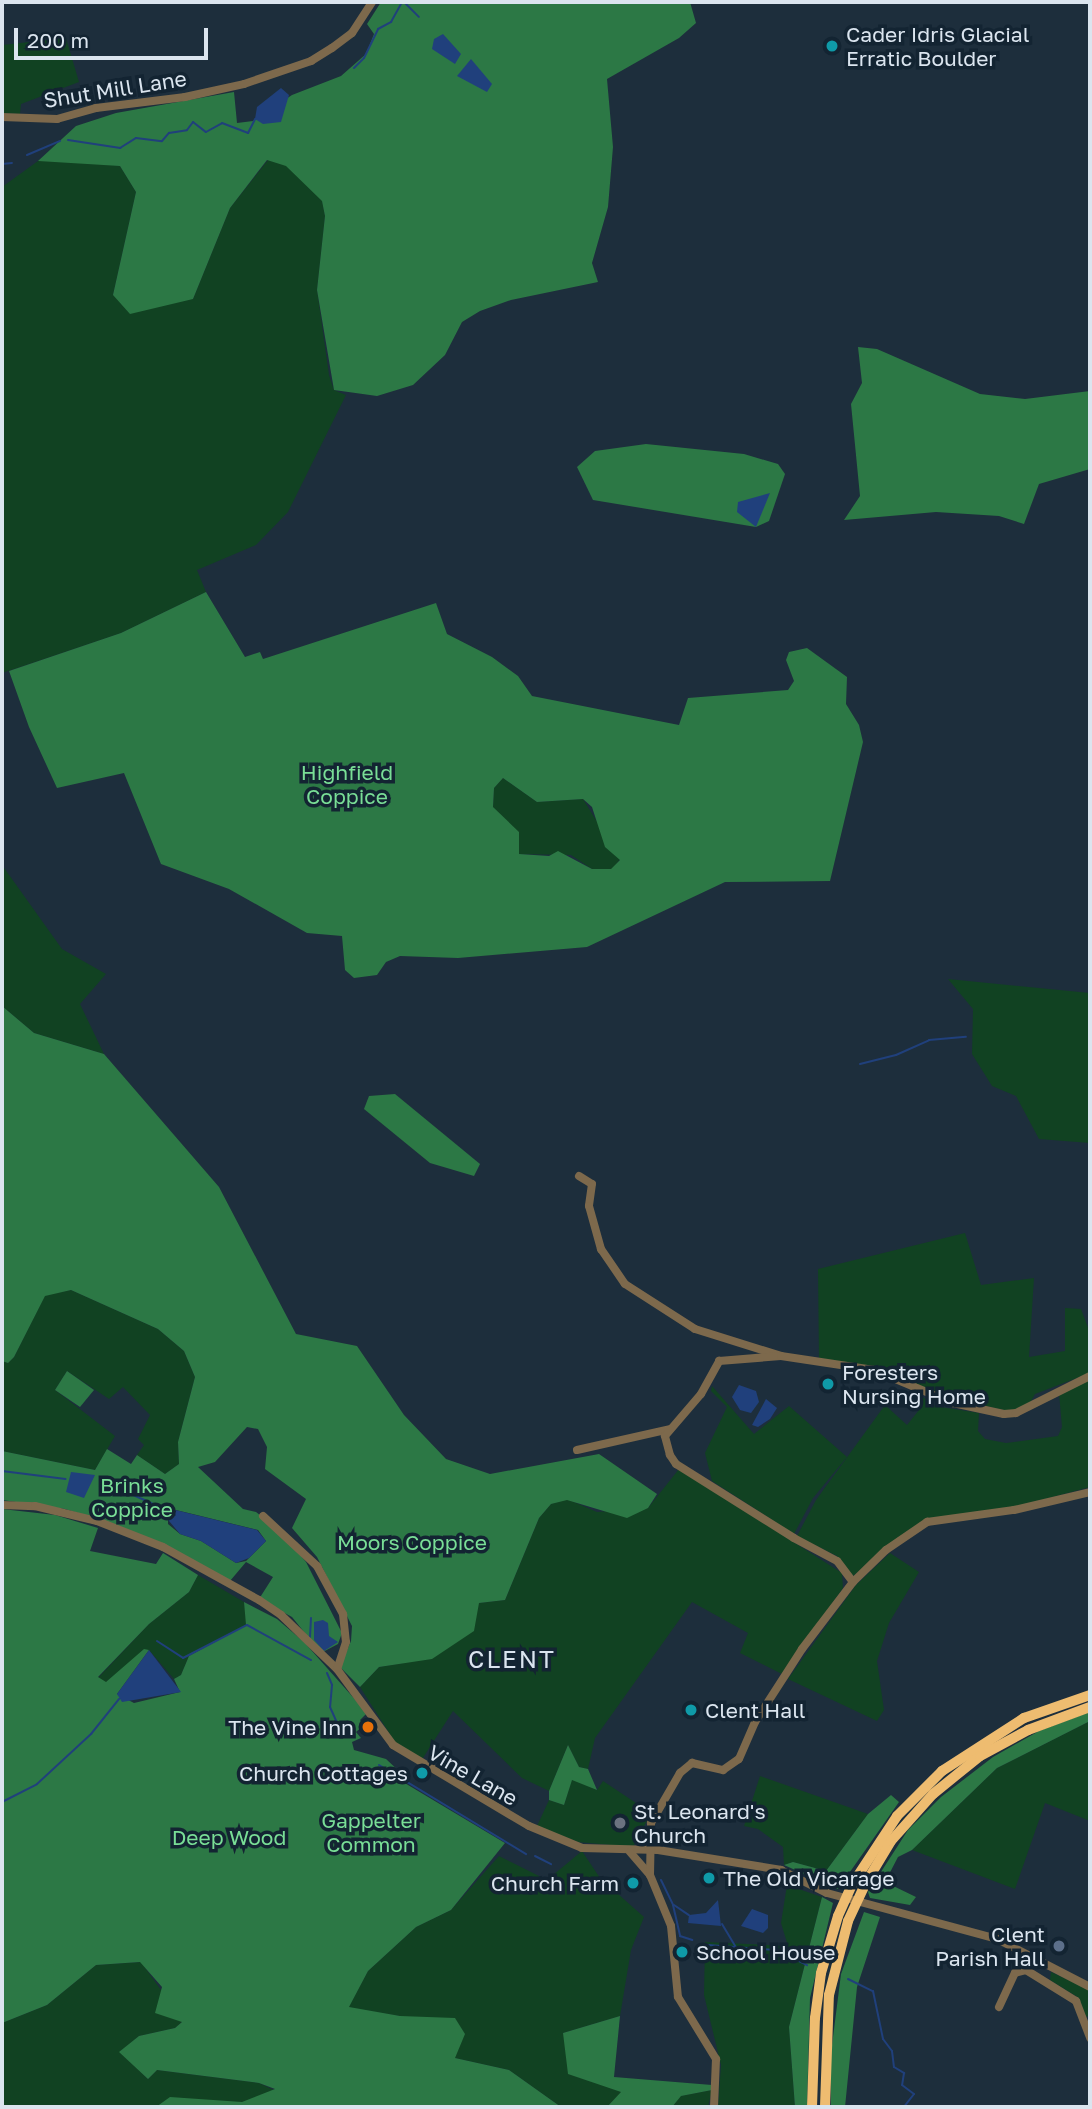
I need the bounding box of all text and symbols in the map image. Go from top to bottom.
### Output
scale bar [18,14,212,58]
place label: Cader Idris Glacial Erratic Boulder [846,21,1029,71]
text: 200 m [27,27,89,53]
marker: Cader Idris Glacial Erratic Boulder [824,38,840,54]
street label: Shut Mill Lane [42,65,188,113]
park label: Highfield Coppice [301,759,393,809]
place label: Foresters Nursing Home [842,1359,986,1409]
marker: Foresters Nursing Home [820,1376,836,1392]
park label: Brinks Coppice [91,1472,173,1522]
park label: Moors Coppice [337,1529,487,1555]
district label: CLENT [469,1645,555,1673]
place label: Clent Hall [705,1697,806,1723]
marker: Clent Hall [683,1702,699,1718]
place label: The Vine Inn [228,1714,354,1740]
marker: The Vine Inn [360,1719,376,1735]
street label: Vine Lane [424,1739,522,1811]
place label: Church Cottages [239,1760,408,1786]
marker: Church Cottages [414,1765,430,1781]
place label: St. Leonard's Church [634,1798,766,1848]
park label: Gappelter Common [321,1807,421,1857]
marker: St. Leonard's Church [612,1815,628,1831]
park label: Deep Wood [172,1824,286,1850]
place label: The Old Vicarage [723,1865,895,1891]
place label: Church Farm [491,1870,619,1896]
marker: The Old Vicarage [701,1870,717,1886]
marker: Church Farm [625,1875,641,1891]
place label: Clent Parish Hall [935,1921,1045,1971]
marker: Clent Parish Hall [1051,1938,1067,1954]
place label: School House [696,1939,836,1965]
marker: School House [674,1944,690,1960]

